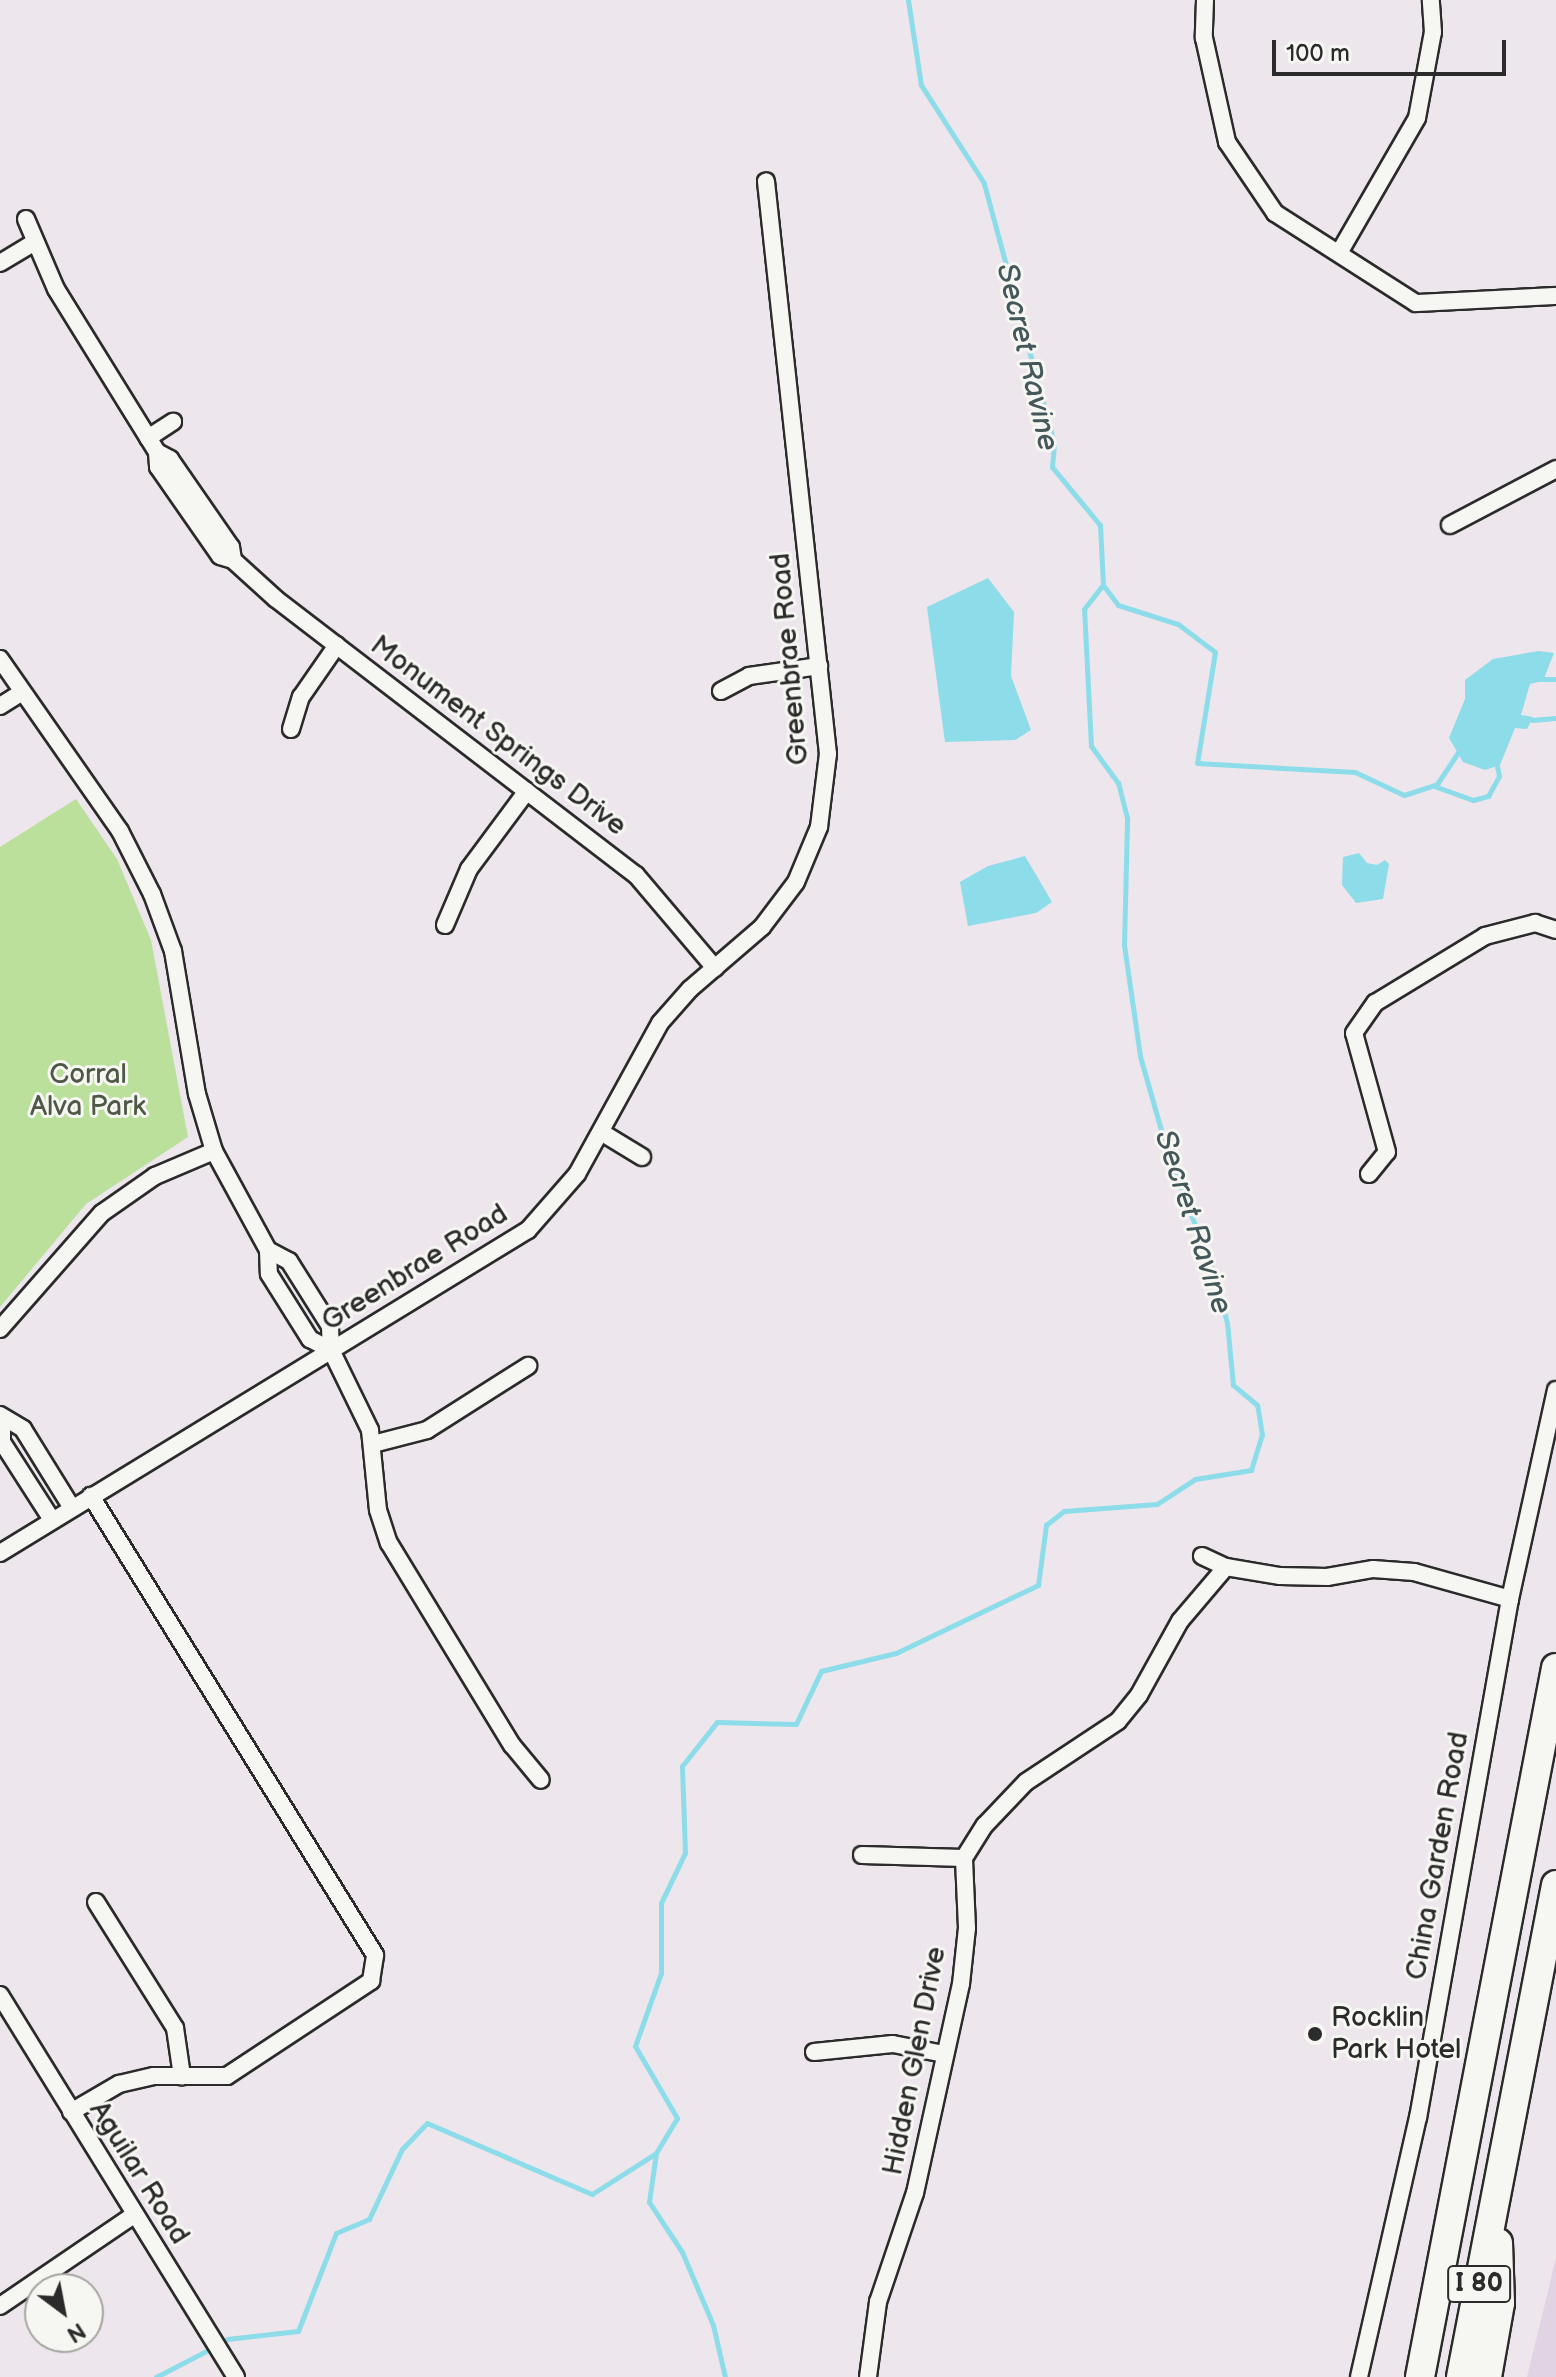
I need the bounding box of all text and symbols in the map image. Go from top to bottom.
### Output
scale bar [1276,24,1510,74]
text: 100 m [1286,39,1350,68]
water label: Secret Ravine [988,260,1066,454]
street label: Greenbrae Road [764,552,816,766]
street label: Monument Springs Drive [363,629,633,843]
park label: Corral Alva Park [30,1058,146,1124]
water label: Secret Ravine [1146,1125,1240,1319]
street label: Greenbrae Road [316,1197,514,1339]
street label: China Garden Road [1400,1729,1476,1983]
street label: Hidden Glen Drive [876,1944,954,2178]
place label: Rocklin Park Hotel [1331,2001,1461,2067]
marker: Rocklin Park Hotel [1306,2025,1324,2043]
street label: Aguilar Road [82,2095,196,2251]
road number: I 80 [1447,2262,1511,2306]
north arrow [24,2273,104,2353]
text: N [62,2316,90,2348]

